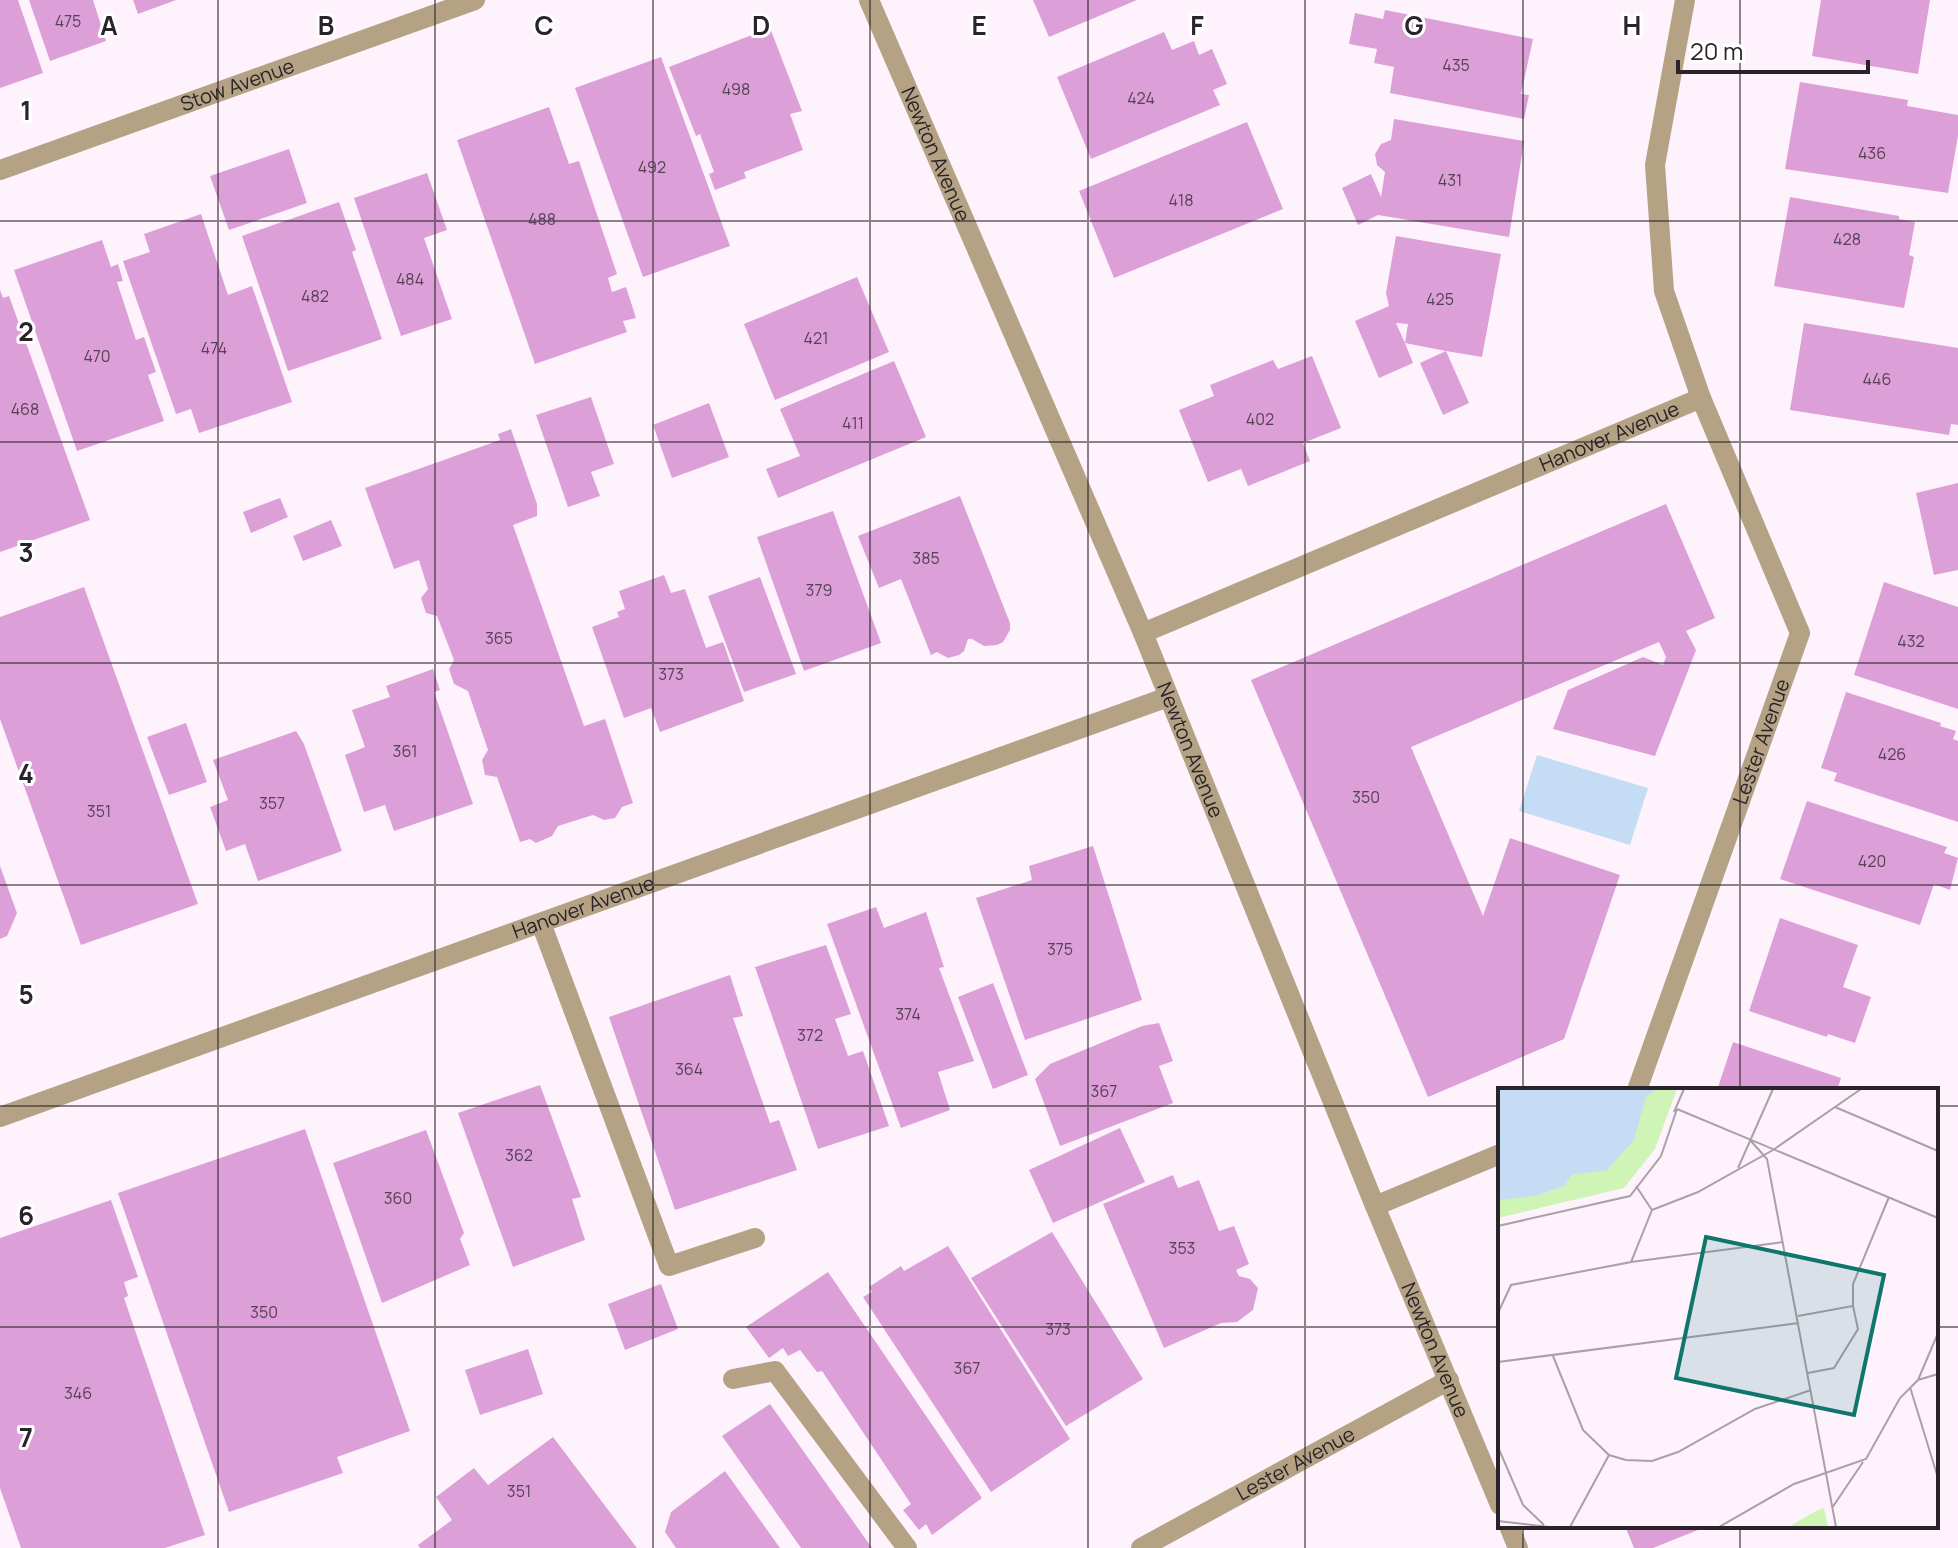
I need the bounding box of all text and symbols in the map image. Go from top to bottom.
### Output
text: A [100,7,118,43]
text: B [318,7,334,43]
text: C [534,7,554,43]
text: D [752,7,770,43]
text: E [971,7,987,43]
text: F [1190,7,1204,43]
text: G [1404,7,1424,43]
text: H [1623,7,1641,43]
house number: 475 [55,10,81,32]
scale bar [1678,24,1868,74]
text: 20 m [1690,34,1743,67]
street label: Stow Avenue [176,52,298,117]
house number: 435 [1442,54,1470,76]
house number: 498 [722,78,750,100]
street label: Newton Avenue [895,82,977,226]
house number: 424 [1127,87,1155,109]
text: 1 [20,92,32,128]
house number: 436 [1858,142,1886,164]
house number: 492 [638,156,666,178]
house number: 431 [1438,169,1462,191]
house number: 418 [1169,189,1193,211]
house number: 488 [528,208,556,230]
house number: 428 [1833,228,1861,250]
house number: 484 [396,268,424,290]
house number: 482 [301,285,329,307]
house number: 425 [1426,288,1454,310]
text: 2 [18,313,34,349]
house number: 421 [804,327,828,349]
house number: 474 [201,337,227,359]
house number: 470 [83,345,111,367]
house number: 446 [1863,368,1891,390]
street label: Hanover Avenue [1535,395,1683,478]
house number: 468 [11,398,39,420]
house number: 402 [1246,408,1274,430]
house number: 411 [842,412,864,434]
text: 3 [18,534,34,570]
house number: 385 [912,547,940,569]
house number: 379 [806,579,832,601]
house number: 365 [485,627,513,649]
house number: 432 [1897,630,1925,652]
house number: 373 [658,663,684,685]
street label: Lester Avenue [1726,675,1796,808]
street label: Newton Avenue [1151,678,1230,822]
house number: 361 [393,740,417,762]
house number: 426 [1878,743,1906,765]
text: 4 [18,755,34,791]
house number: 350 [1352,786,1380,808]
house number: 357 [259,792,285,814]
house number: 351 [87,800,111,822]
house number: 420 [1858,850,1886,872]
street label: Hanover Avenue [508,869,658,945]
house number: 375 [1047,938,1073,960]
text: 5 [18,976,34,1012]
house number: 374 [895,1003,921,1025]
house number: 372 [797,1024,823,1046]
house number: 364 [675,1058,703,1080]
house number: 367 [1091,1080,1117,1102]
inset map [1498,1088,1938,1528]
house number: 362 [505,1144,533,1166]
house number: 360 [384,1187,412,1209]
text: 6 [18,1197,34,1233]
house number: 353 [1169,1237,1195,1259]
street label: Newton Avenue [1395,1278,1476,1422]
house number: 350 [250,1301,278,1323]
house number: 373 [1045,1318,1071,1340]
house number: 367 [954,1357,980,1379]
house number: 346 [64,1382,92,1404]
text: 7 [19,1419,33,1455]
street label: Lester Avenue [1231,1420,1359,1507]
house number: 351 [507,1480,531,1502]

